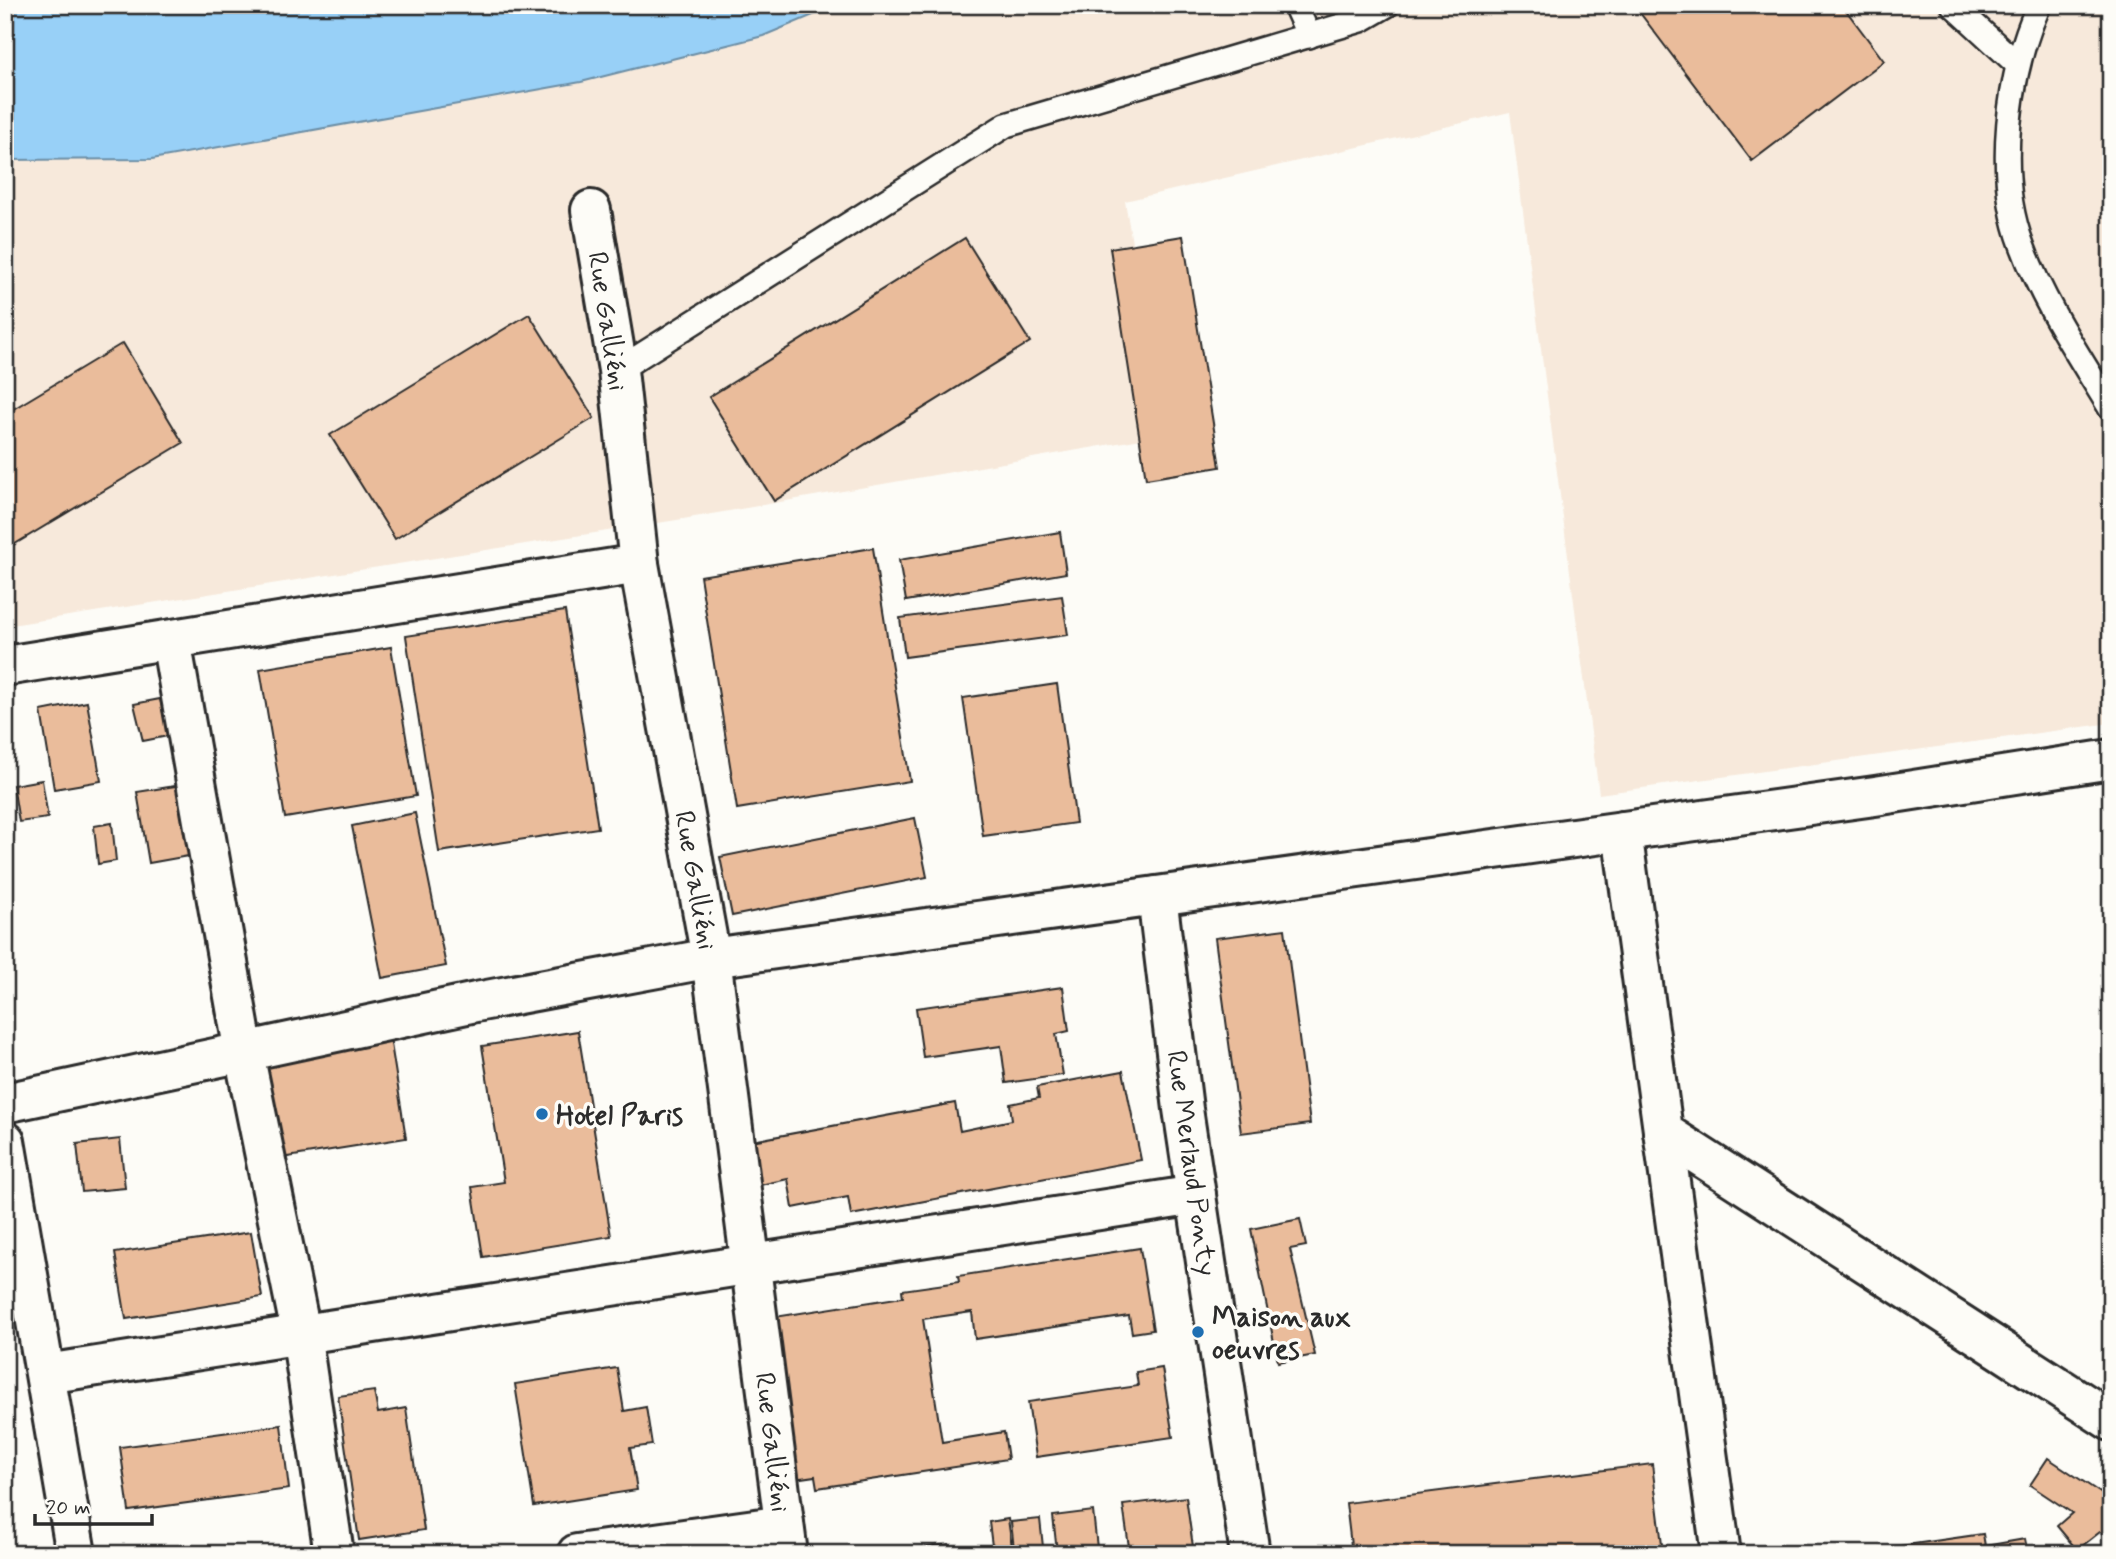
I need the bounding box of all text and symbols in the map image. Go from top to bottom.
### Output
street label: Rue Galliéni [577,249,636,394]
street label: Rue Galliéni [664,808,725,953]
street label: Rue Merlaud Ponty [1156,1048,1225,1278]
place label: Hotel Paris [556,1098,683,1135]
marker: Hotel Paris [534,1106,550,1122]
place label: Maison aux oeuvres [1212,1300,1351,1369]
marker: Maison aux oeuvres [1190,1324,1206,1340]
street label: Rue Galliéni [745,1370,798,1514]
scale bar [35,1482,152,1526]
text: 20 m [46,1494,91,1522]

